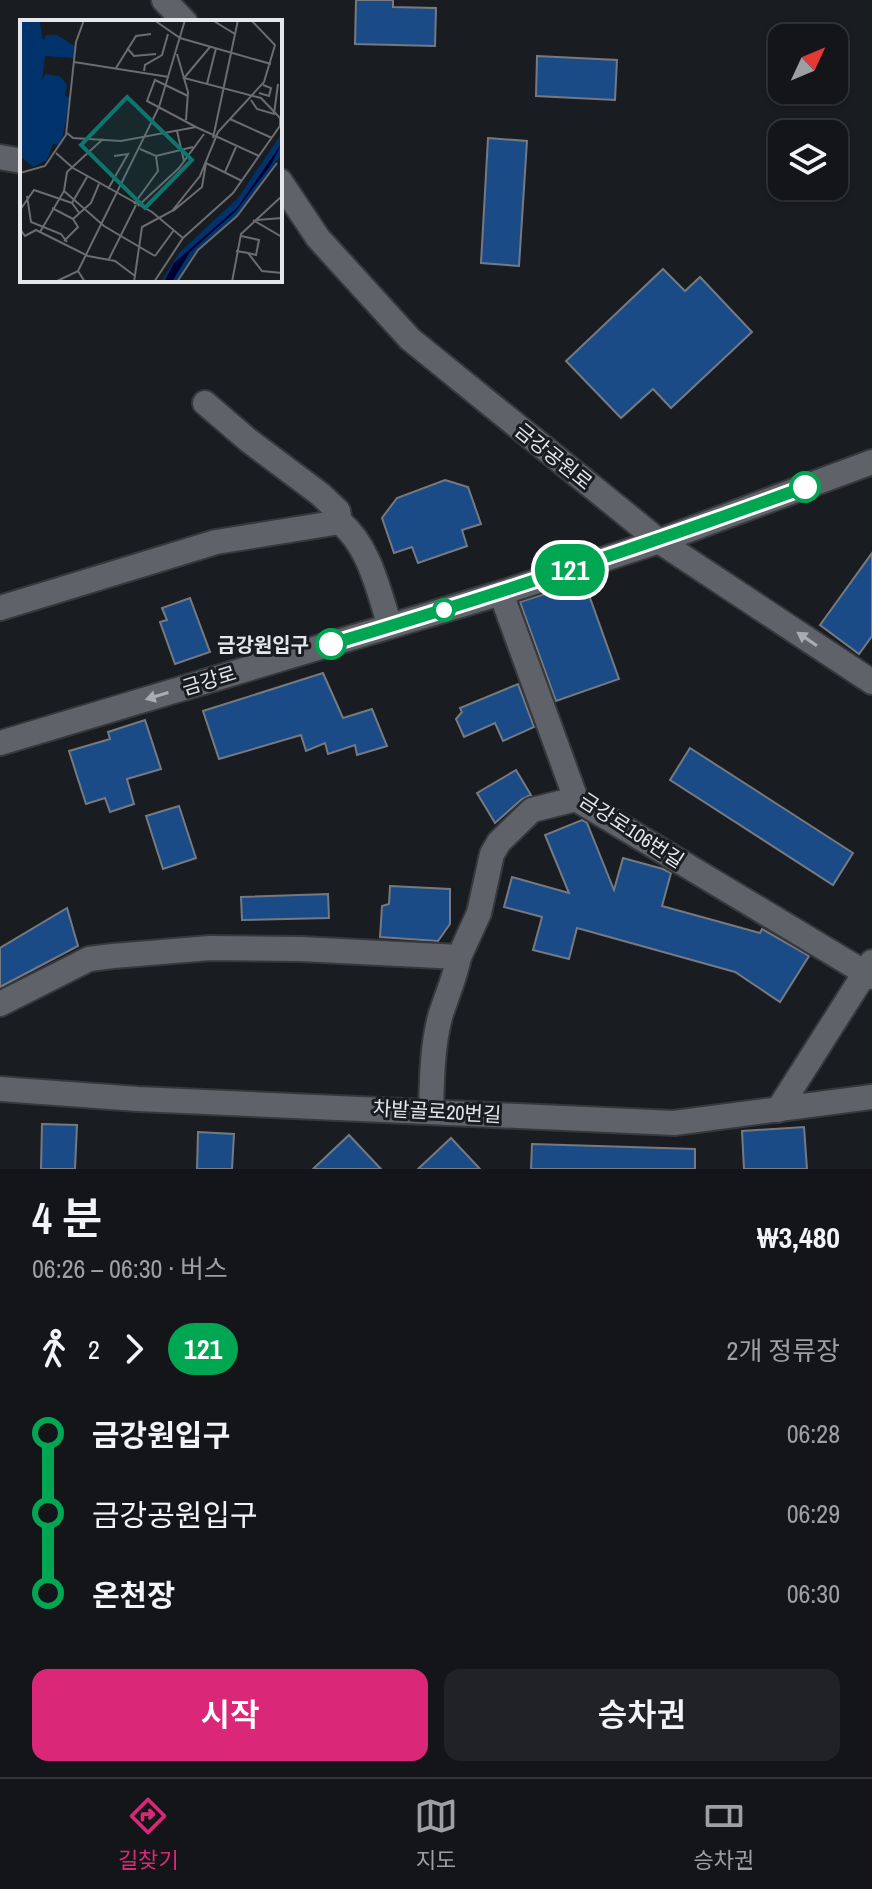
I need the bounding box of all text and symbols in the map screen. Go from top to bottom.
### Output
inset map [20,20,282,282]
north arrow [768,24,848,104]
map controls [768,24,848,200]
button: layers [768,120,848,200]
street label: 금강공원로 [510,417,598,495]
unlabelled marker [790,472,820,502]
line badge: 121 [524,544,616,596]
text: 121 [551,551,589,589]
unlabelled marker [433,599,455,621]
marker: 금강원입구 [316,629,346,659]
place label: 금강원입구 [217,631,309,658]
one-way arrow [796,632,818,647]
street label: 금강로 [179,659,239,701]
one-way arrow [144,690,168,703]
street label: 금강로106번길 [575,786,689,874]
street label: 차밭골로20번길 [372,1094,502,1128]
text: 4 분 [32,1188,103,1248]
text: ₩3,480 [757,1217,840,1257]
text: 06:26 – 06:30 · 버스 [32,1251,228,1286]
icon: walk [32,1327,76,1371]
icon: forward [112,1327,156,1371]
text: 121 [184,1330,222,1368]
text: 2 [88,1332,100,1367]
text: 2개 정류장 [727,1333,840,1368]
text: 금강원입구 [92,1415,230,1455]
text: 06:28 [787,1416,840,1451]
text: 금강공원입구 [92,1495,258,1535]
text: 06:29 [787,1496,840,1531]
text: 온천장 [92,1575,175,1615]
text: 06:30 [787,1576,840,1611]
button: 시작 [32,1669,428,1761]
button: 승차권 [444,1669,840,1761]
tab: 길찾기 [118,1794,178,1875]
tab: 지도 [414,1794,458,1875]
tab: 승차권 [693,1794,754,1875]

